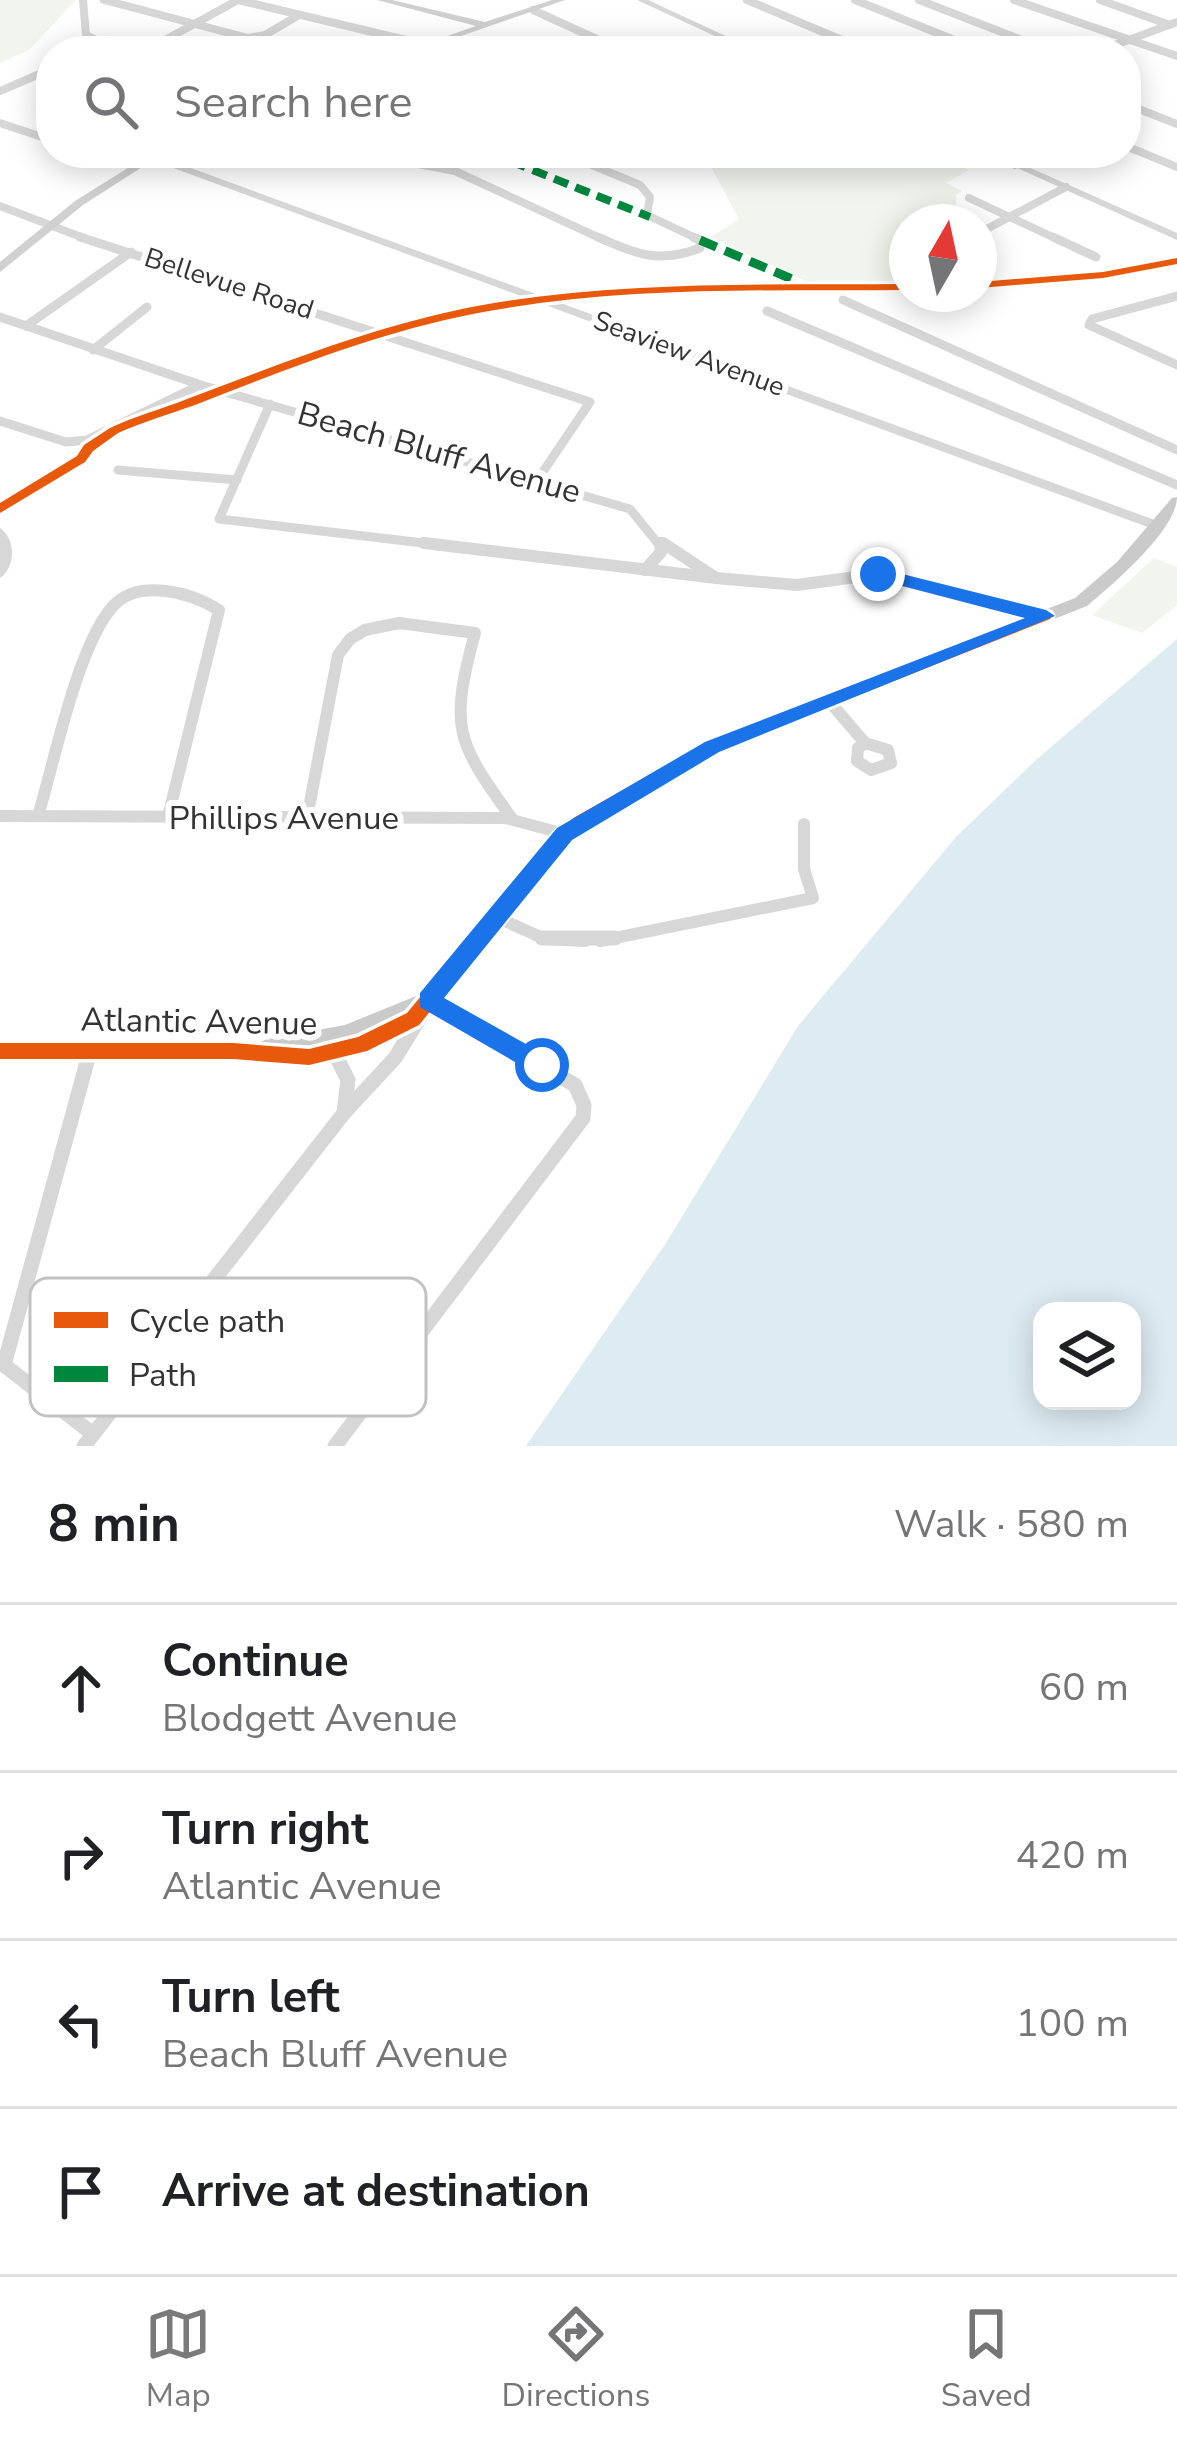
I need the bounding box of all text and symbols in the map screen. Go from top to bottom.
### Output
search box [36,36,1141,168]
icon: search [78,69,144,135]
text: Search here [174,72,413,133]
north arrow [889,204,997,312]
street label: Bellevue Road [140,239,318,329]
street label: Seaview Avenue [588,302,790,406]
street label: Beach Bluff Avenue [292,391,586,515]
route end [851,547,905,601]
street label: Phillips Avenue [169,796,399,841]
street label: Atlantic Avenue [80,997,318,1047]
route start [515,1038,569,1092]
legend [30,1278,426,1416]
text: Cycle path [129,1299,285,1344]
map controls [1033,1302,1141,1410]
button: layers [1033,1302,1141,1410]
text: Path [129,1353,197,1398]
text: 8 min [48,1489,180,1559]
text: Walk · 580 m [894,1498,1129,1551]
text: Continue [162,1631,349,1692]
icon: ahead [48,1655,114,1721]
text: 60 m [1039,1661,1129,1714]
text: Blodgett Avenue [162,1692,457,1745]
text: Turn right [162,1799,369,1860]
icon: right [48,1823,114,1889]
text: 420 m [1015,1829,1129,1882]
text: Atlantic Avenue [162,1860,441,1913]
text: Turn left [162,1967,340,2028]
icon: left [48,1991,114,2057]
text: 100 m [1015,1997,1129,2050]
text: Beach Bluff Avenue [162,2028,508,2081]
icon: arrive [48,2159,114,2225]
text: Arrive at destination [162,2161,590,2222]
tab: Map [145,2301,211,2418]
tab: Directions [502,2301,650,2418]
tab: Saved [941,2301,1032,2418]

